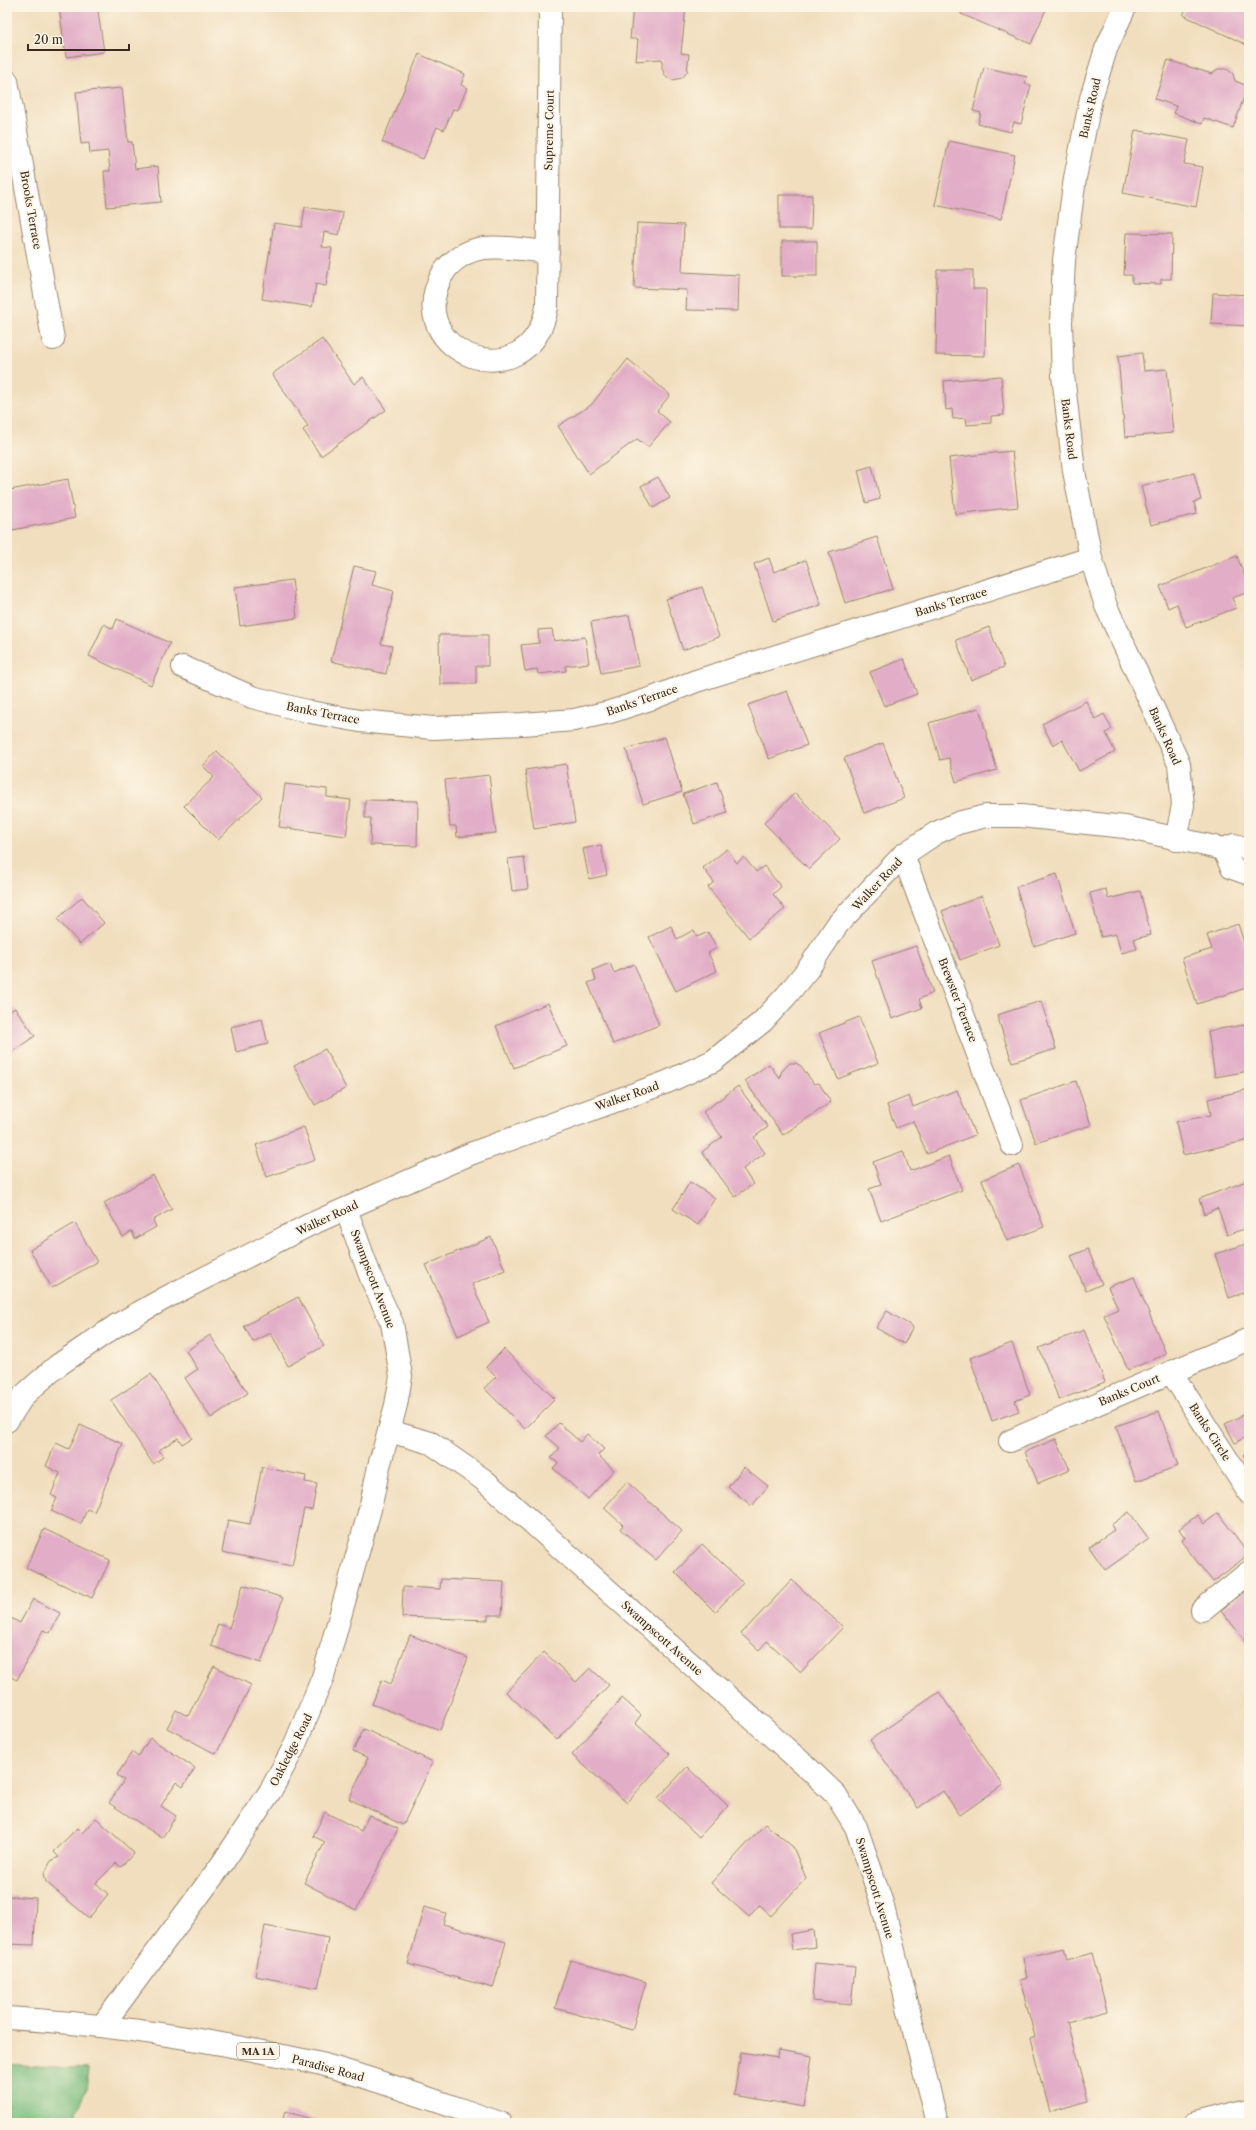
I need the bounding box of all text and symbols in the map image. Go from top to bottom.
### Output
scale bar [28,26,129,52]
text: 20 m [34,32,63,47]
street label: Banks Road [1076,76,1104,140]
street label: Supreme Court [541,89,557,170]
street label: Brooks Terrace [17,170,45,250]
street label: Banks Road [1058,398,1080,461]
street label: Banks Terrace [913,584,989,620]
street label: Banks Terrace [605,681,679,719]
street label: Banks Terrace [285,699,361,727]
street label: Banks Road [1146,705,1184,767]
street label: Walker Road [848,855,905,914]
street label: Brewster Terrace [935,956,981,1044]
street label: Walker Road [592,1078,661,1114]
street label: Walker Road [293,1197,360,1239]
street label: Swampscott Avenue [348,1228,398,1330]
street label: Banks Court [1096,1371,1162,1409]
street label: Banks Circle [1186,1401,1234,1463]
street label: Swampscott Avenue [618,1598,706,1678]
street label: Oakledge Road [267,1711,315,1789]
street label: Swampscott Avenue [853,1836,897,1940]
road number: MA 1A [237,2043,279,2059]
street label: Paradise Road [290,2052,366,2084]

